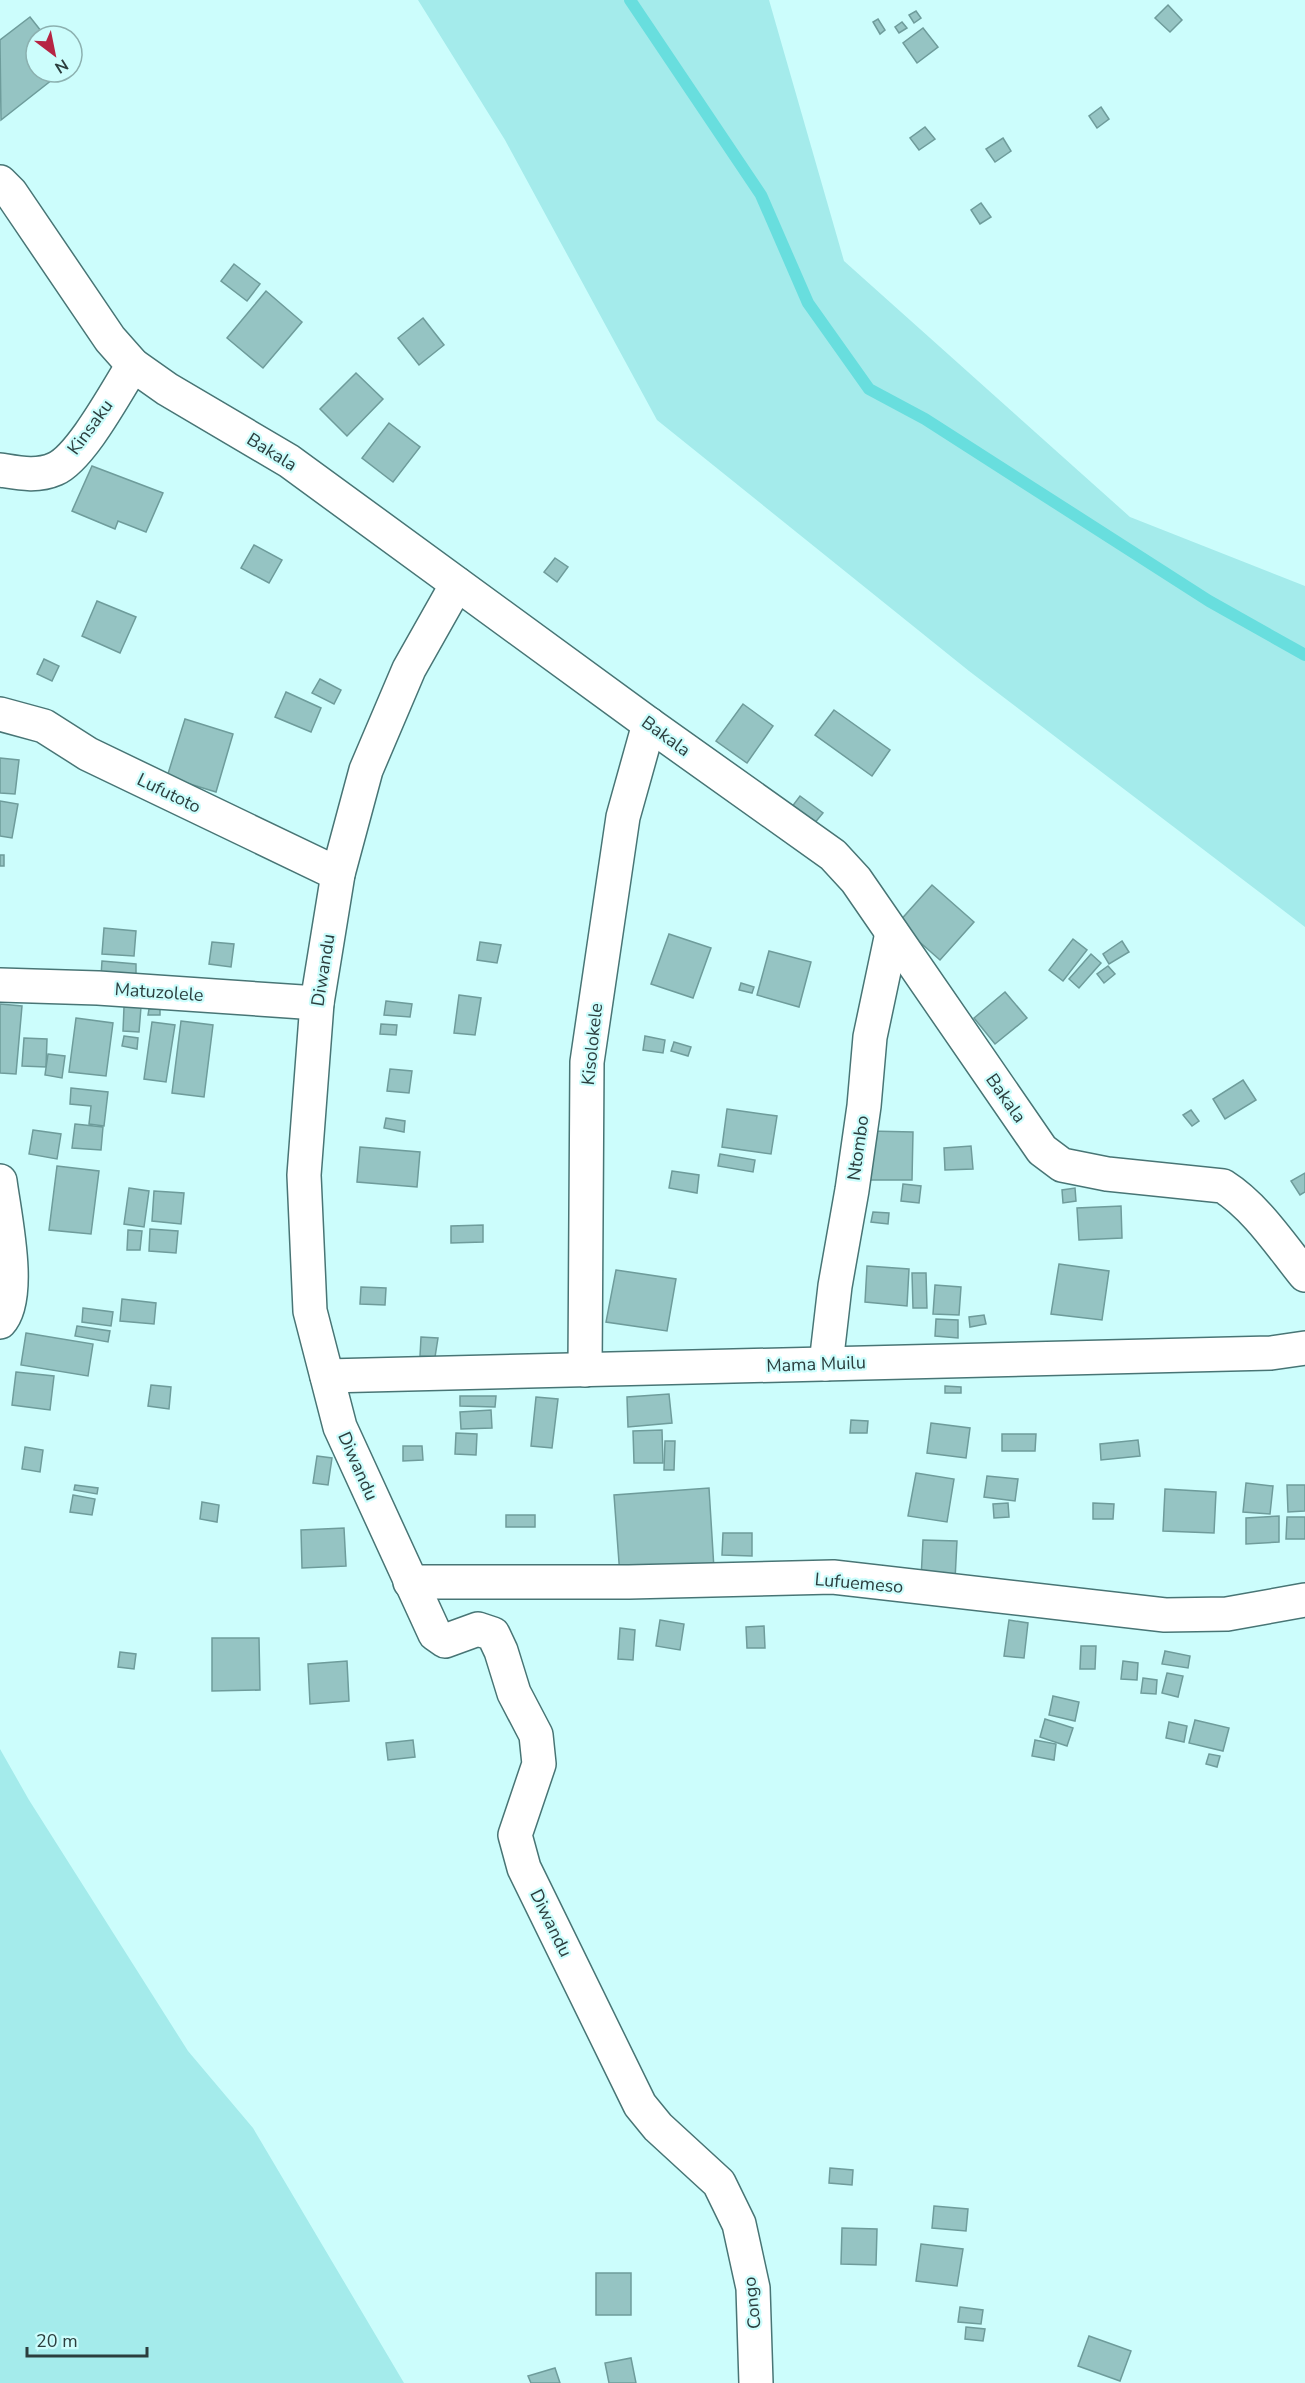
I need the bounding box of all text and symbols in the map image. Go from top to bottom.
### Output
north arrow [24,24,84,84]
text: N [51,53,72,78]
street label: Kinsaku [62,394,118,460]
street label: Bakala [242,427,302,477]
street label: Bakala [637,710,695,762]
street label: Lufutoto [133,767,205,819]
street label: Diwandu [305,932,341,1008]
street label: Matuzolele [114,977,204,1007]
street label: Kisolokele [576,1002,608,1086]
street label: Bakala [980,1069,1032,1127]
street label: Ntombo [842,1114,874,1182]
street label: Mama Muilu [766,1350,866,1378]
street label: Diwandu [332,1428,384,1504]
street label: Lufuemeso [814,1567,904,1599]
street label: Diwandu [524,1885,578,1961]
street label: Congo [737,2276,767,2330]
scale bar [27,2320,147,2358]
text: 20 m [36,2329,78,2353]

